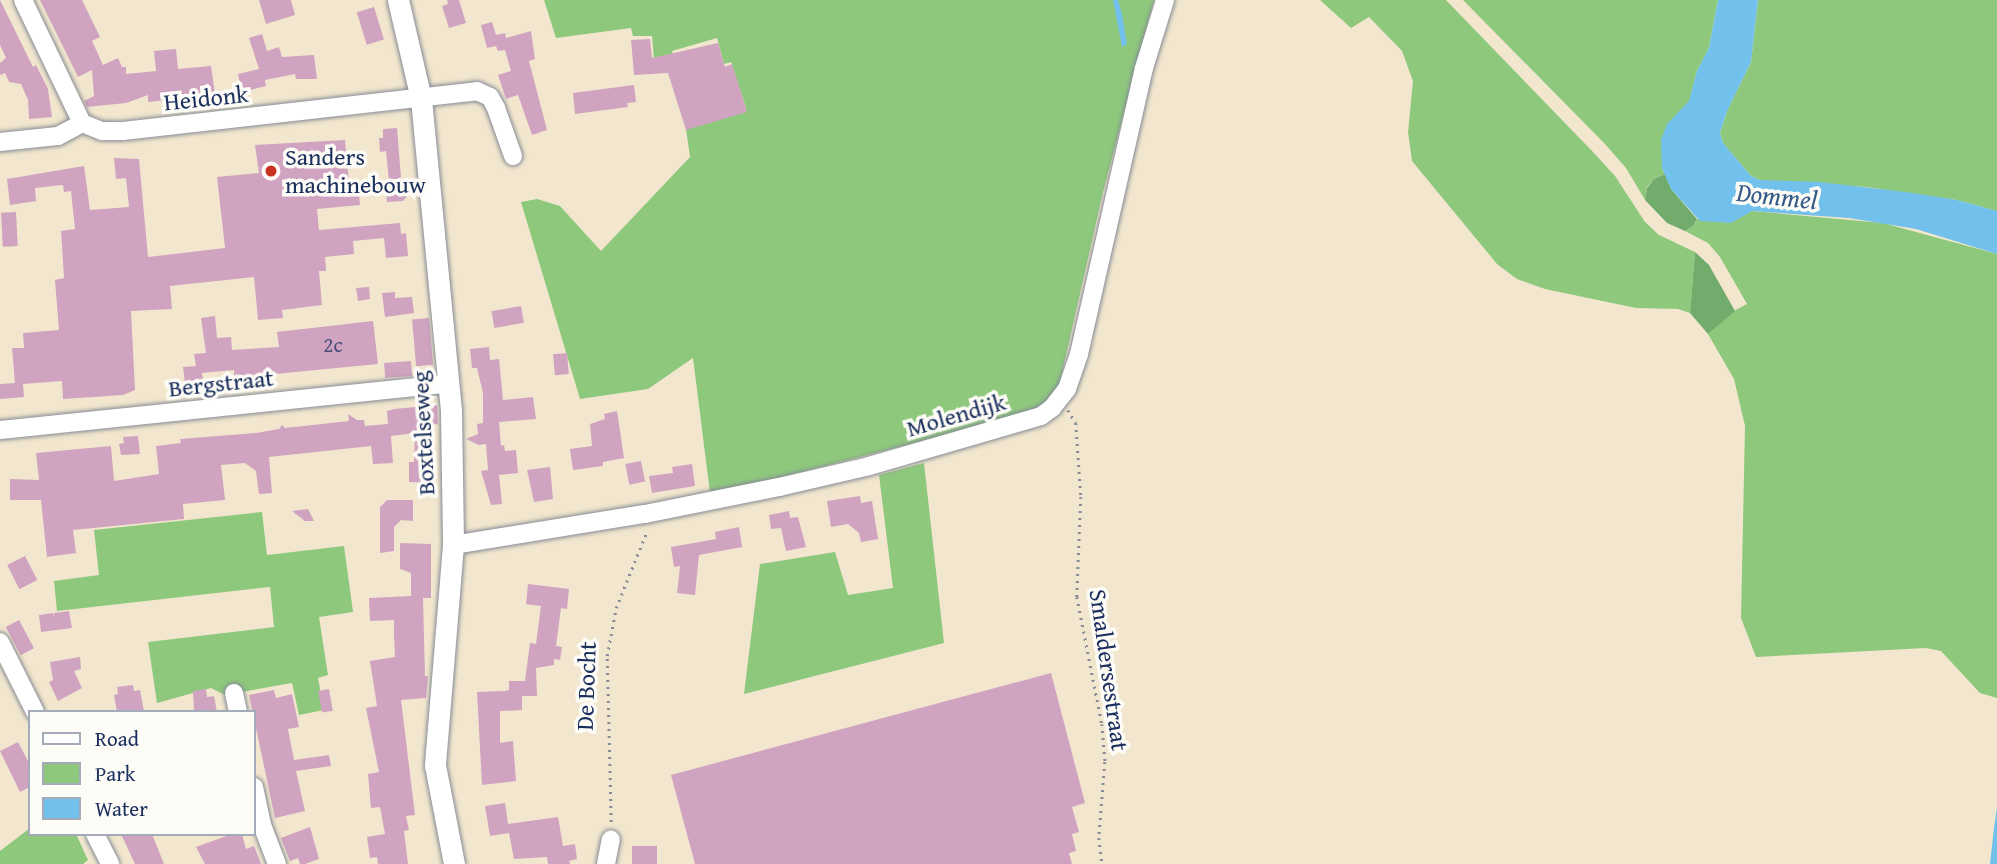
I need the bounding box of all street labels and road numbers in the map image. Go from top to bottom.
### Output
street label: Heidonk [162,79,250,117]
street label: Bergstraat [167,363,275,403]
street label: Boxtelseweg [405,370,441,496]
street label: Molendijk [903,387,1009,443]
street label: Smaldersestraat [1083,587,1135,753]
street label: De Bocht [570,641,602,731]

